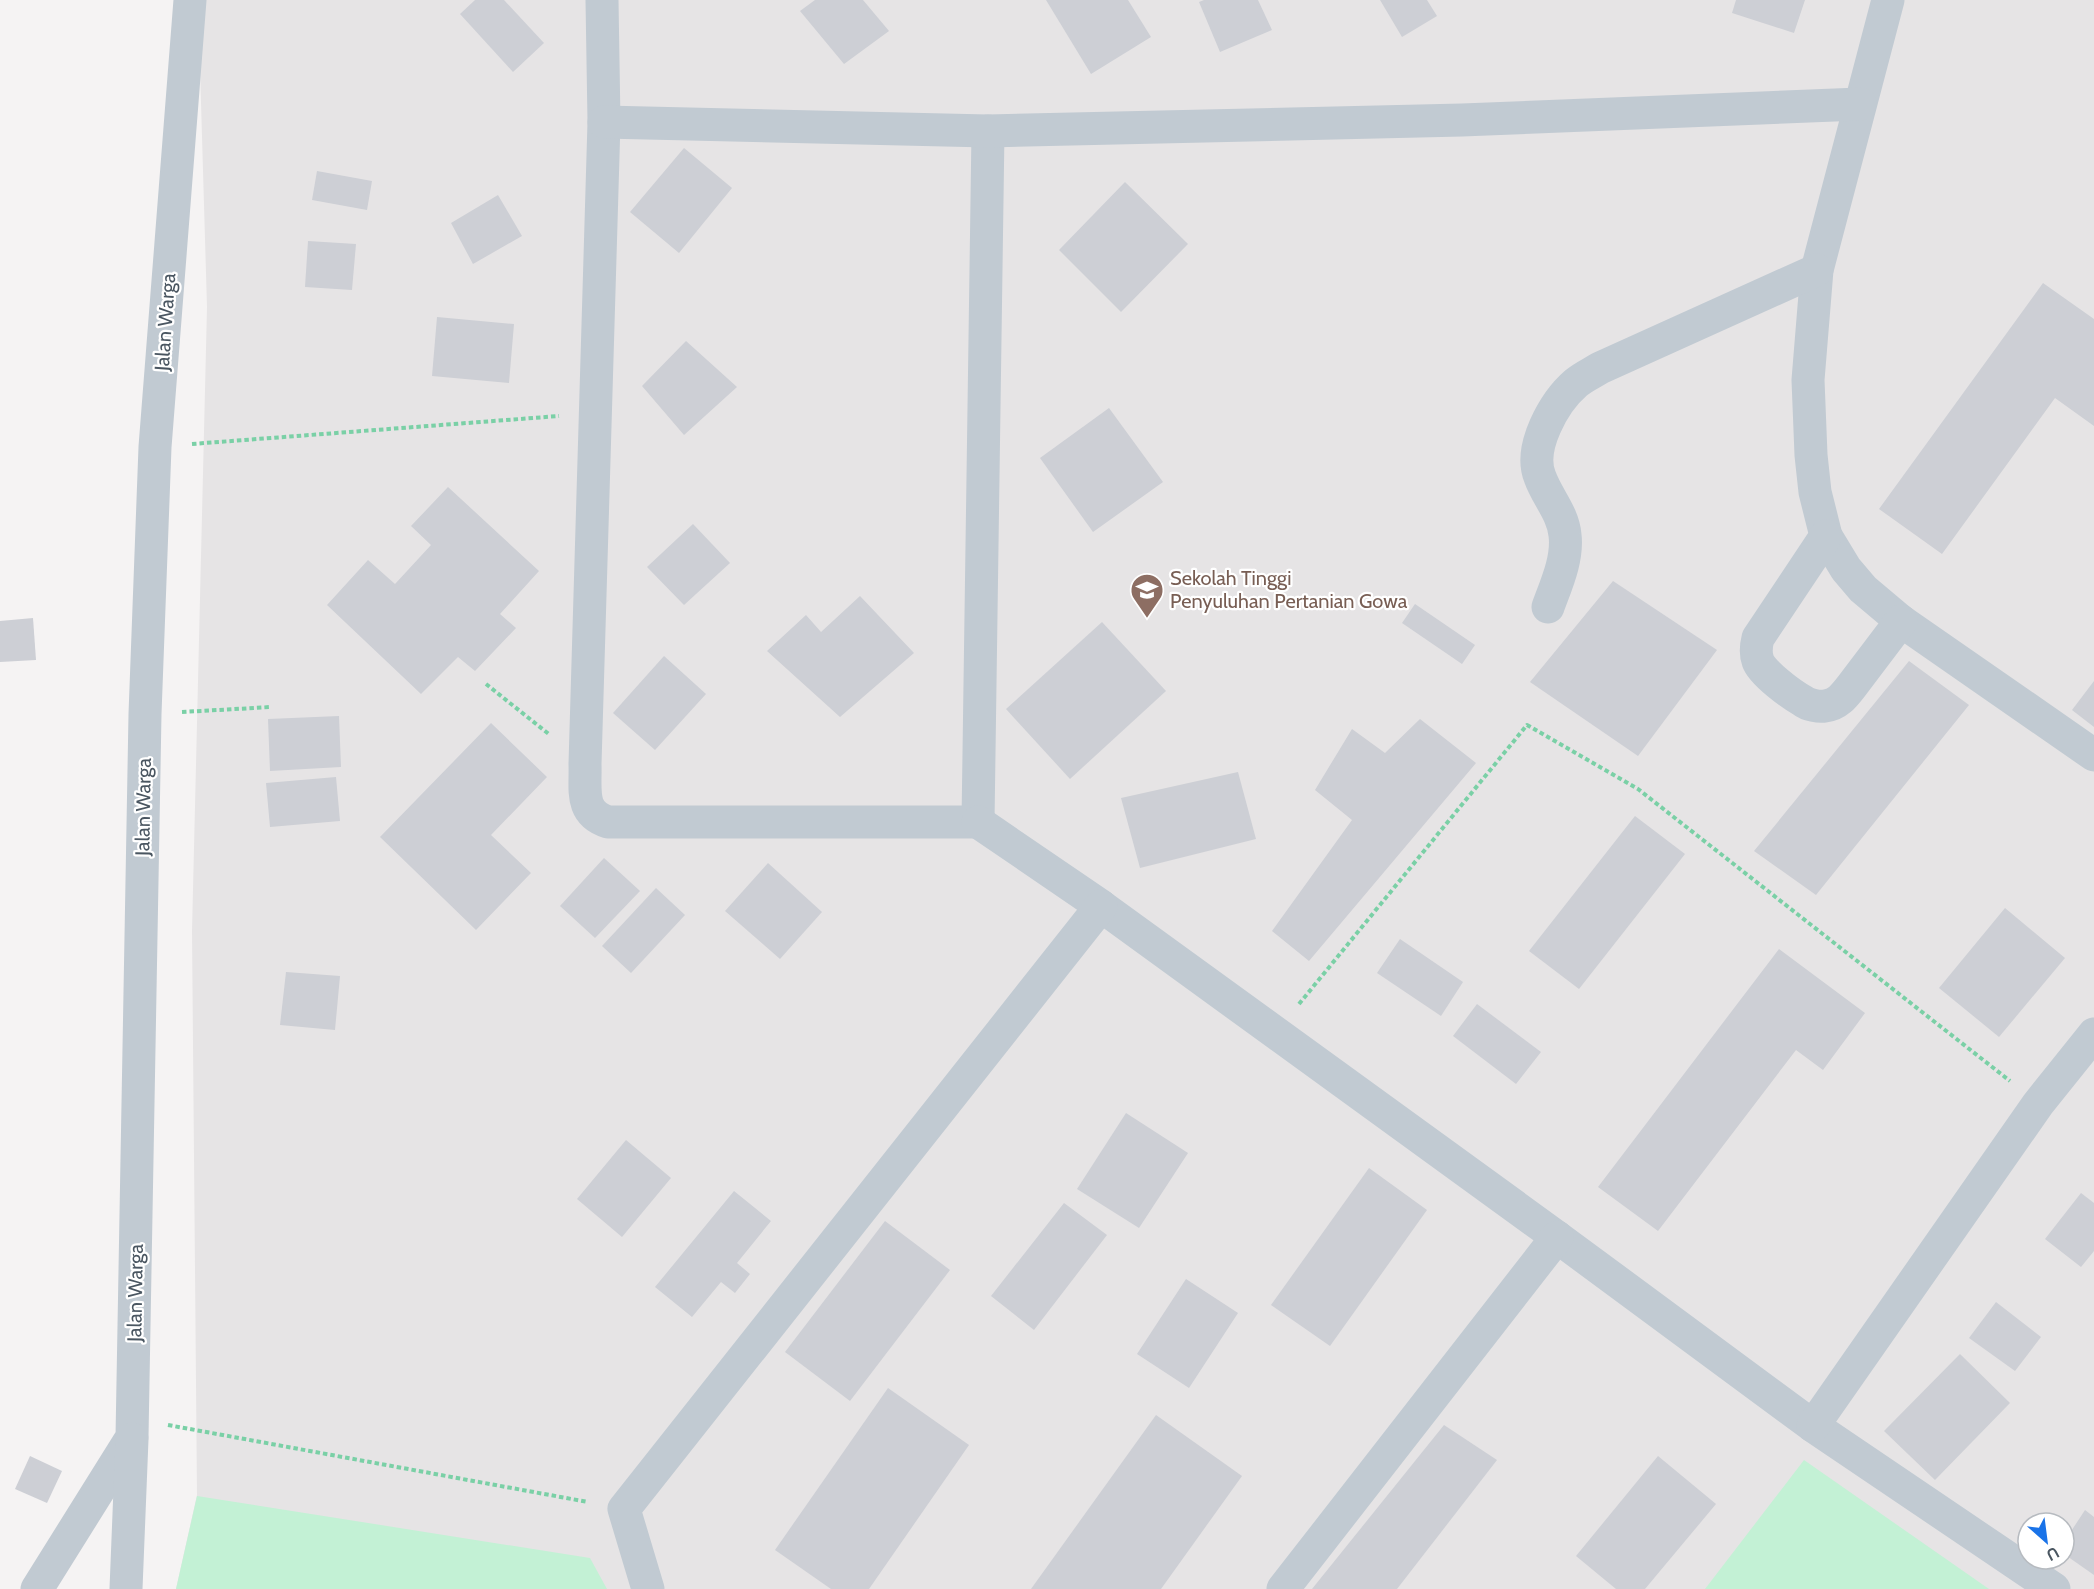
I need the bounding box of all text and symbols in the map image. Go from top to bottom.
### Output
street label: Jalan Warga [150,272,180,373]
place label: Sekolah Tinggi Penyuluhan Pertanian Gowa [1170,566,1408,613]
school or university icon: Sekolah Tinggi Penyuluhan Pertanian Gowa [1129,572,1165,619]
street label: Jalan Warga [130,757,156,857]
street label: Jalan Warga [122,1243,148,1343]
north arrow [2016,1511,2076,1571]
text: U [2043,1543,2062,1565]

